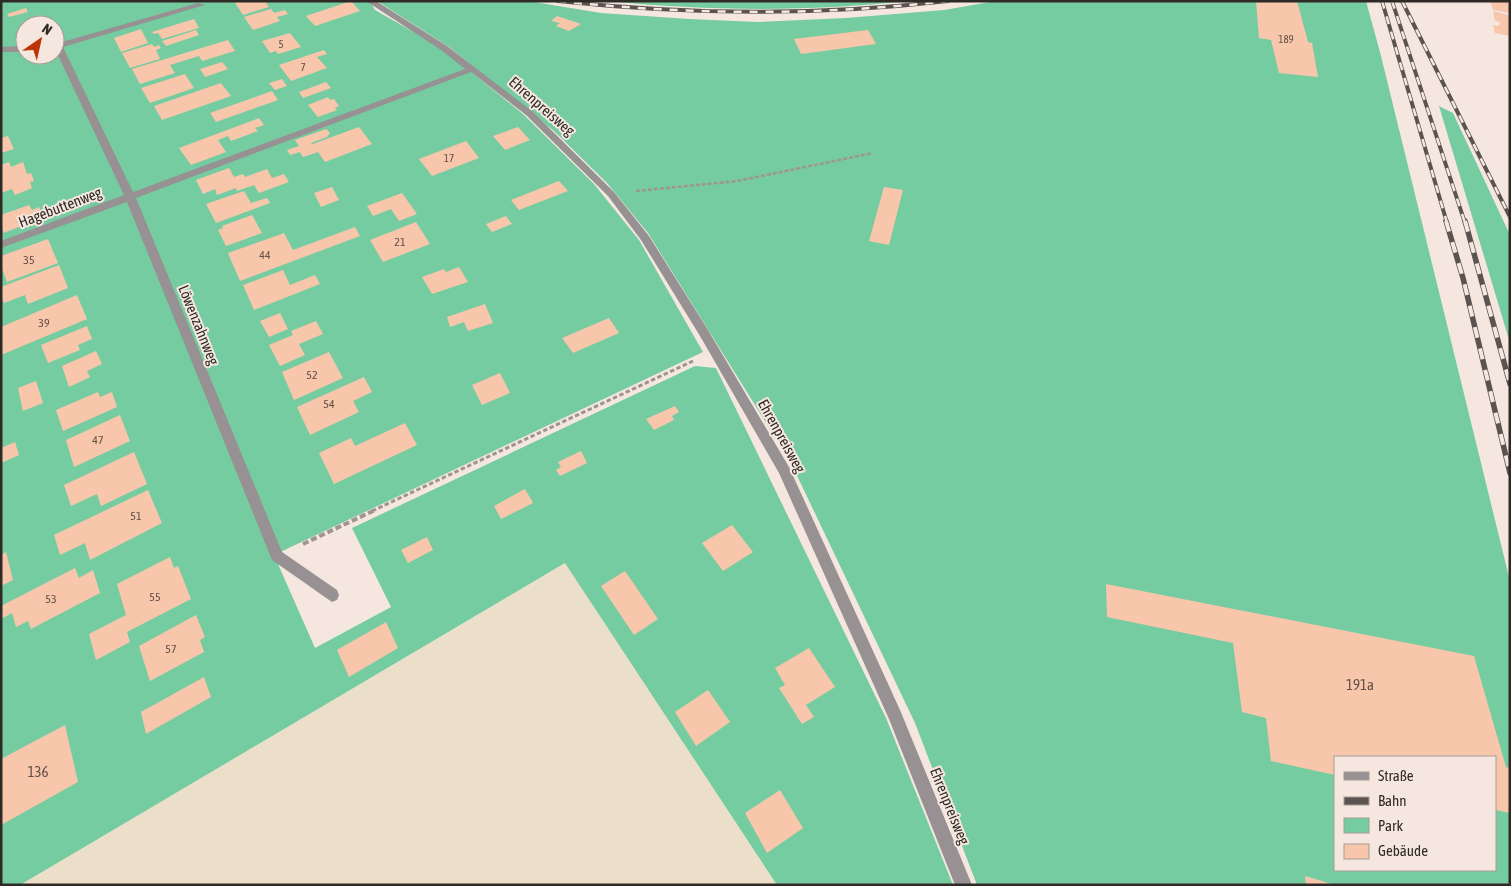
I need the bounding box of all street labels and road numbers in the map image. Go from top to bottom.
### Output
street label: Ehrenpreisweg [506,73,579,139]
street label: Hagebuttenweg [16,183,104,231]
street label: Löwenzahnweg [175,283,223,368]
street label: Ehrenpreisweg [755,396,809,476]
street label: Ehrenpreisweg [927,765,973,847]

